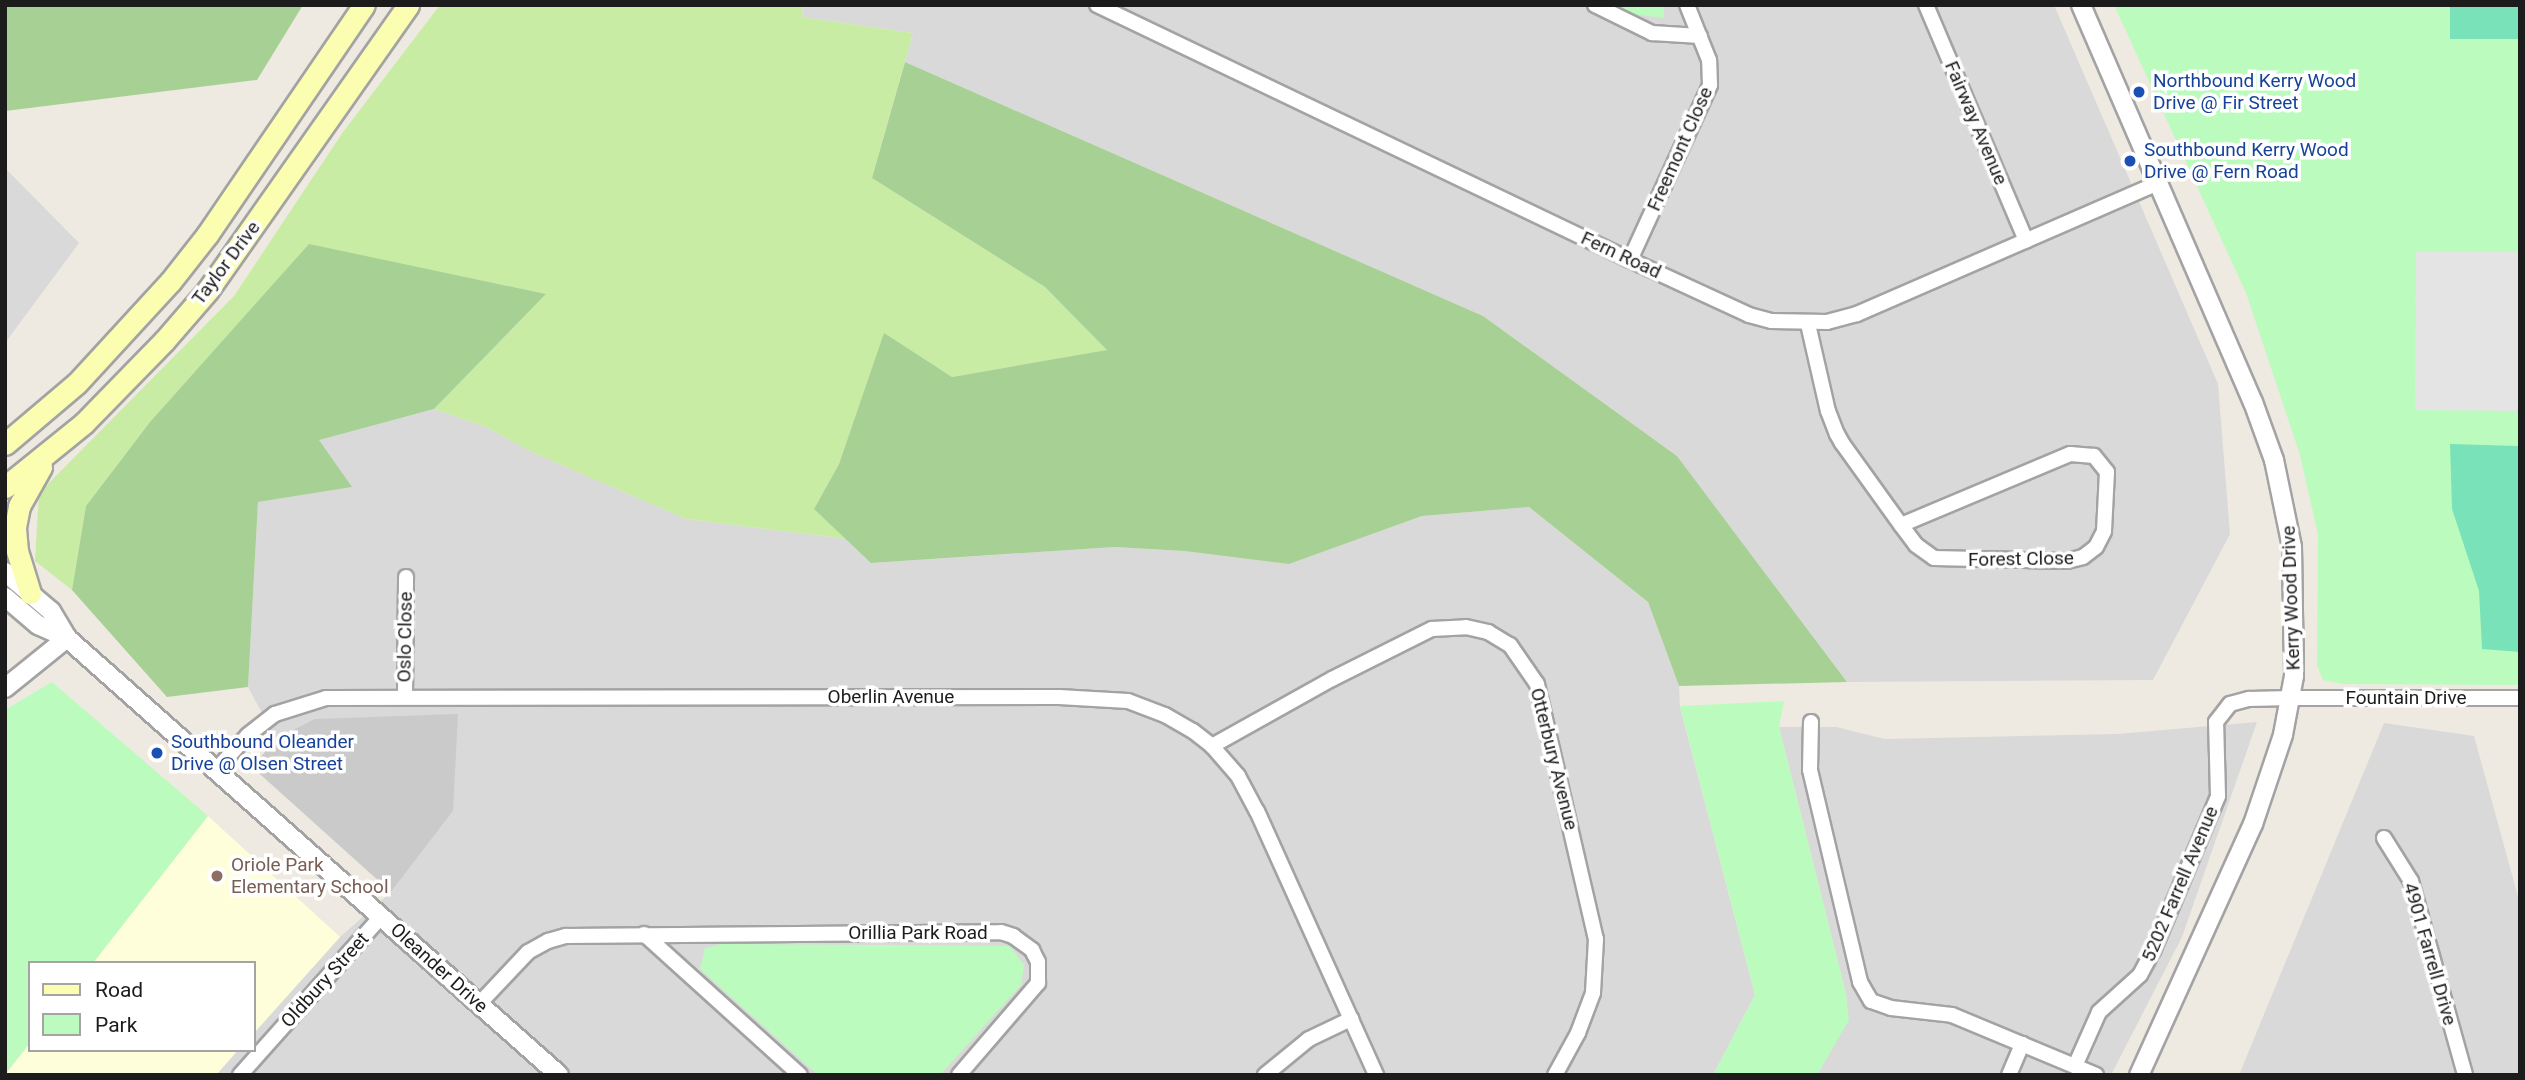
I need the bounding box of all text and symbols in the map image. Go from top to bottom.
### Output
street label: Fairway Avenue [1940,58,2012,188]
place label: Northbound Kerry Wood Drive @ Fir Street [2153,70,2356,114]
street label: Freemont Close [1642,83,1718,215]
marker: Northbound Kerry Wood Drive @ Fir Street [2131,84,2147,100]
place label: Southbound Kerry Wood Drive @ Fern Road [2144,139,2349,183]
marker: Southbound Kerry Wood Drive @ Fern Road [2122,153,2138,169]
street label: Taylor Drive [187,217,265,309]
street label: Fern Road [1577,227,1665,283]
street label: Kerry Wood Drive [2277,525,2305,671]
street label: Forest Close [1968,547,2074,571]
street label: Oslo Close [393,591,417,683]
street label: Oberlin Avenue [828,686,954,708]
street label: Otterbury Avenue [1525,686,1583,832]
street label: Fountain Drive [2345,687,2467,709]
place label: Southbound Oleander Drive @ Olsen Street [171,731,354,775]
marker: Southbound Oleander Drive @ Olsen Street [149,745,165,761]
street label: 5202 Farrell Avenue [2137,803,2223,965]
place label: Oriole Park Elementary School [231,854,389,898]
marker: Oriole Park Elementary School [209,868,225,884]
street label: 4901 Farrell Drive [2399,880,2461,1028]
street label: Oleander Drive [386,918,492,1018]
street label: Orillia Park Road [848,922,988,944]
street label: Oldbury Street [276,928,374,1032]
legend [28,961,256,1052]
text: Road [95,978,143,1002]
text: Park [95,1013,137,1037]

